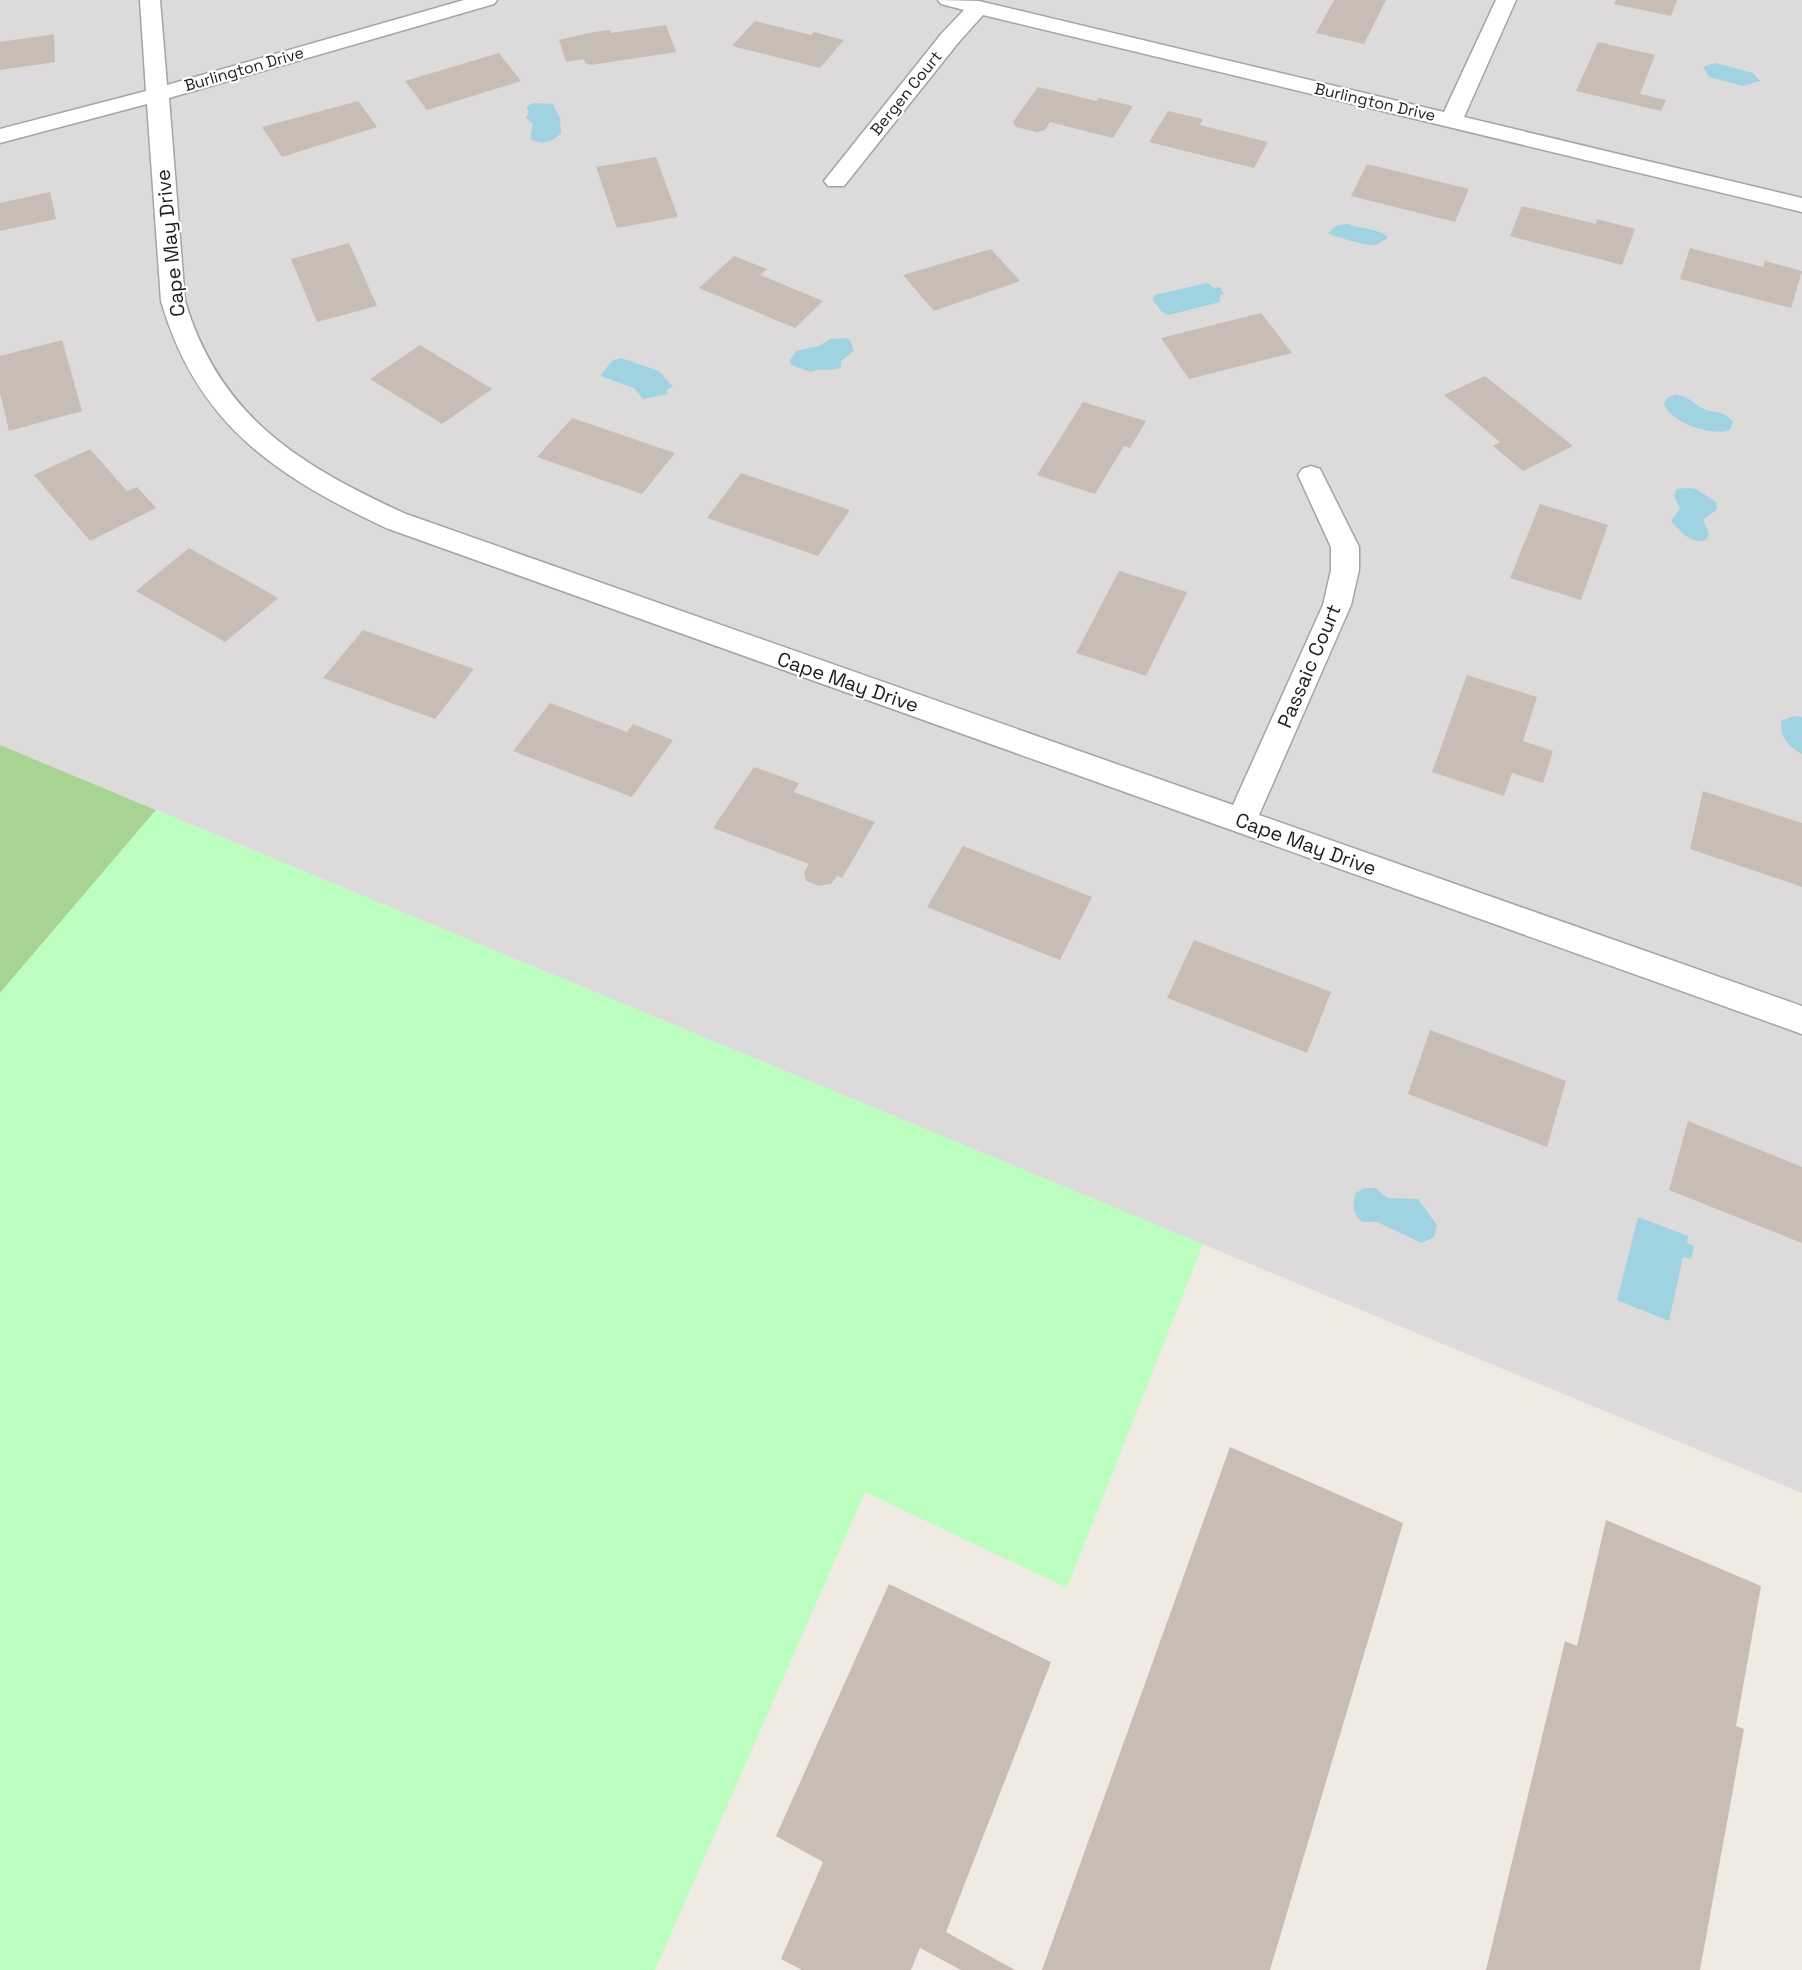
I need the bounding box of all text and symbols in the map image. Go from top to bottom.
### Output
street label: Burlington Drive [182,42,306,96]
street label: Bergen Court [865,46,947,140]
street label: Burlington Drive [1312,78,1438,126]
street label: Cape May Drive [149,168,191,318]
street label: Passaic Court [1271,600,1347,732]
street label: Cape May Drive [774,646,922,718]
street label: Cape May Drive [1232,806,1380,882]

